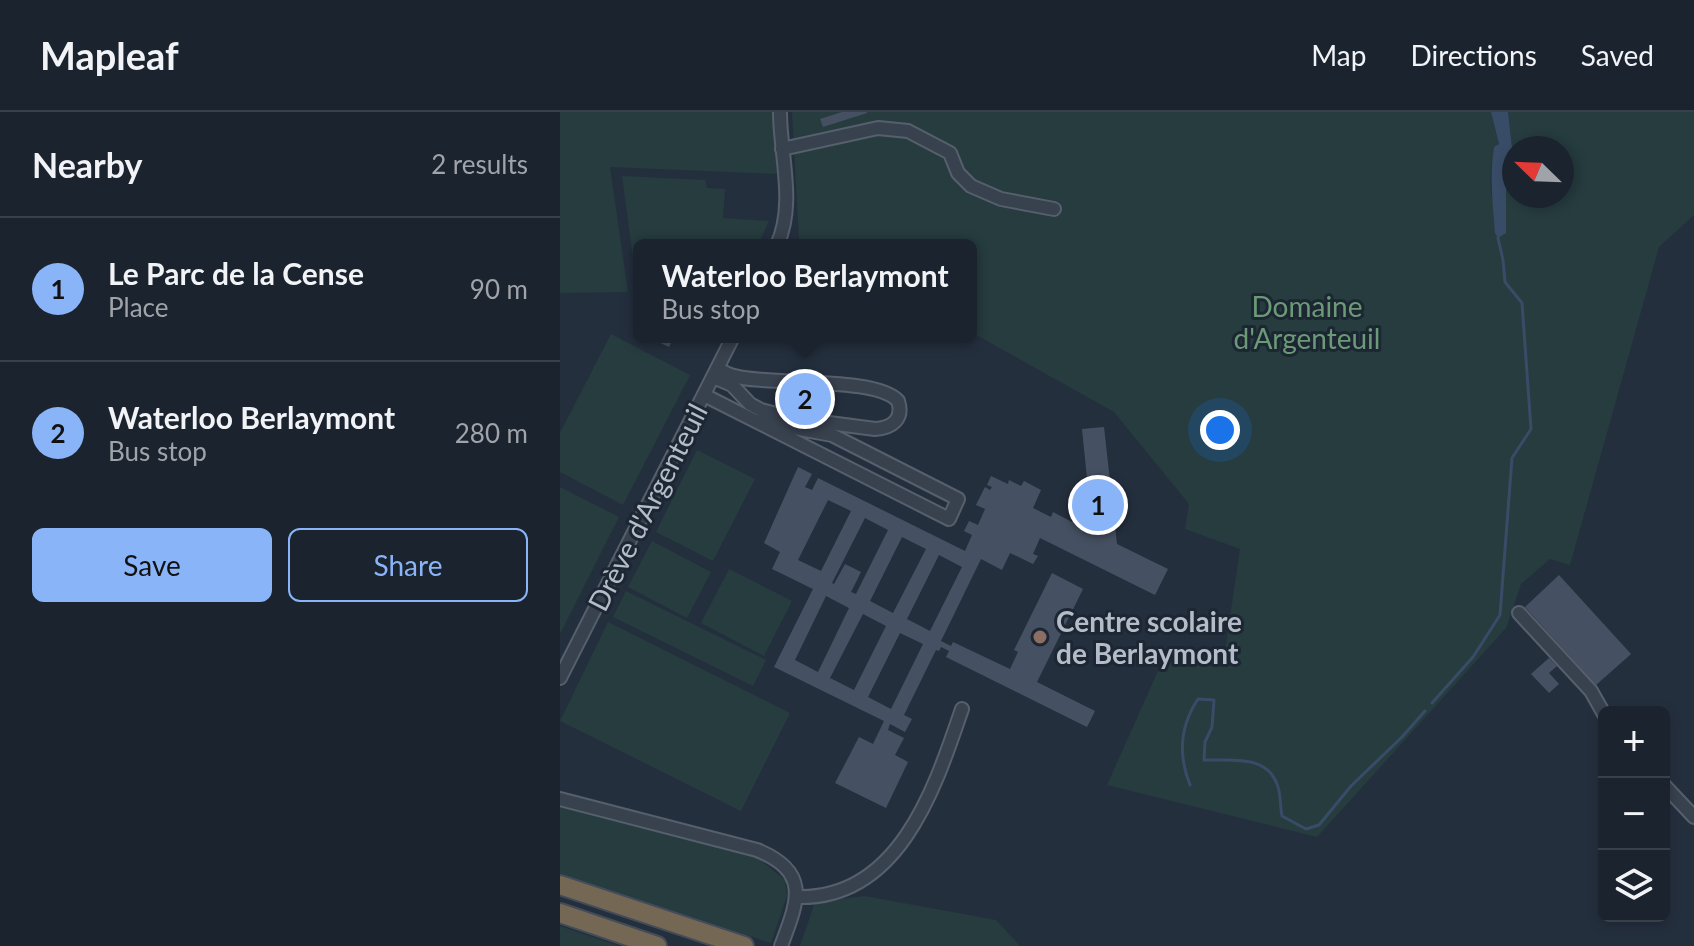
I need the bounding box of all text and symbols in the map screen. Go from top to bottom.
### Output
text: Mapleaf [40,32,179,78]
text: Map [1311,38,1366,72]
text: Directions [1410,38,1537,72]
text: Saved [1581,38,1654,72]
north arrow [1502,136,1574,208]
text: Nearby [32,144,143,185]
text: 2 results [431,148,528,180]
popup [633,239,977,343]
text: Le Parc de la Cense [108,255,364,291]
text: Waterloo Berlaymont [661,257,949,293]
text: 1 [50,273,66,305]
text: 90 m [470,273,528,305]
park label: Domaine d'Argenteuil [1234,289,1380,355]
text: Place [108,291,169,323]
text: Bus stop [661,293,760,325]
pin: 2 [779,369,831,429]
street label: Drève d'Argenteuil [580,398,714,616]
text: Waterloo Berlaymont [108,399,395,435]
your location [1200,410,1240,450]
text: 2 [50,417,66,449]
text: 280 m [455,417,528,449]
text: Bus stop [108,435,207,467]
pin: 1 [1072,475,1124,535]
button: Save [32,528,272,602]
button: Share [288,528,528,602]
place label: Centre scolaire de Berlaymont [1056,604,1242,670]
marker: Centre scolaire de Berlaymont [1031,628,1049,646]
map controls [1598,706,1670,922]
button: + [1598,706,1670,778]
button: − [1598,778,1670,850]
button: layers [1598,850,1670,922]

